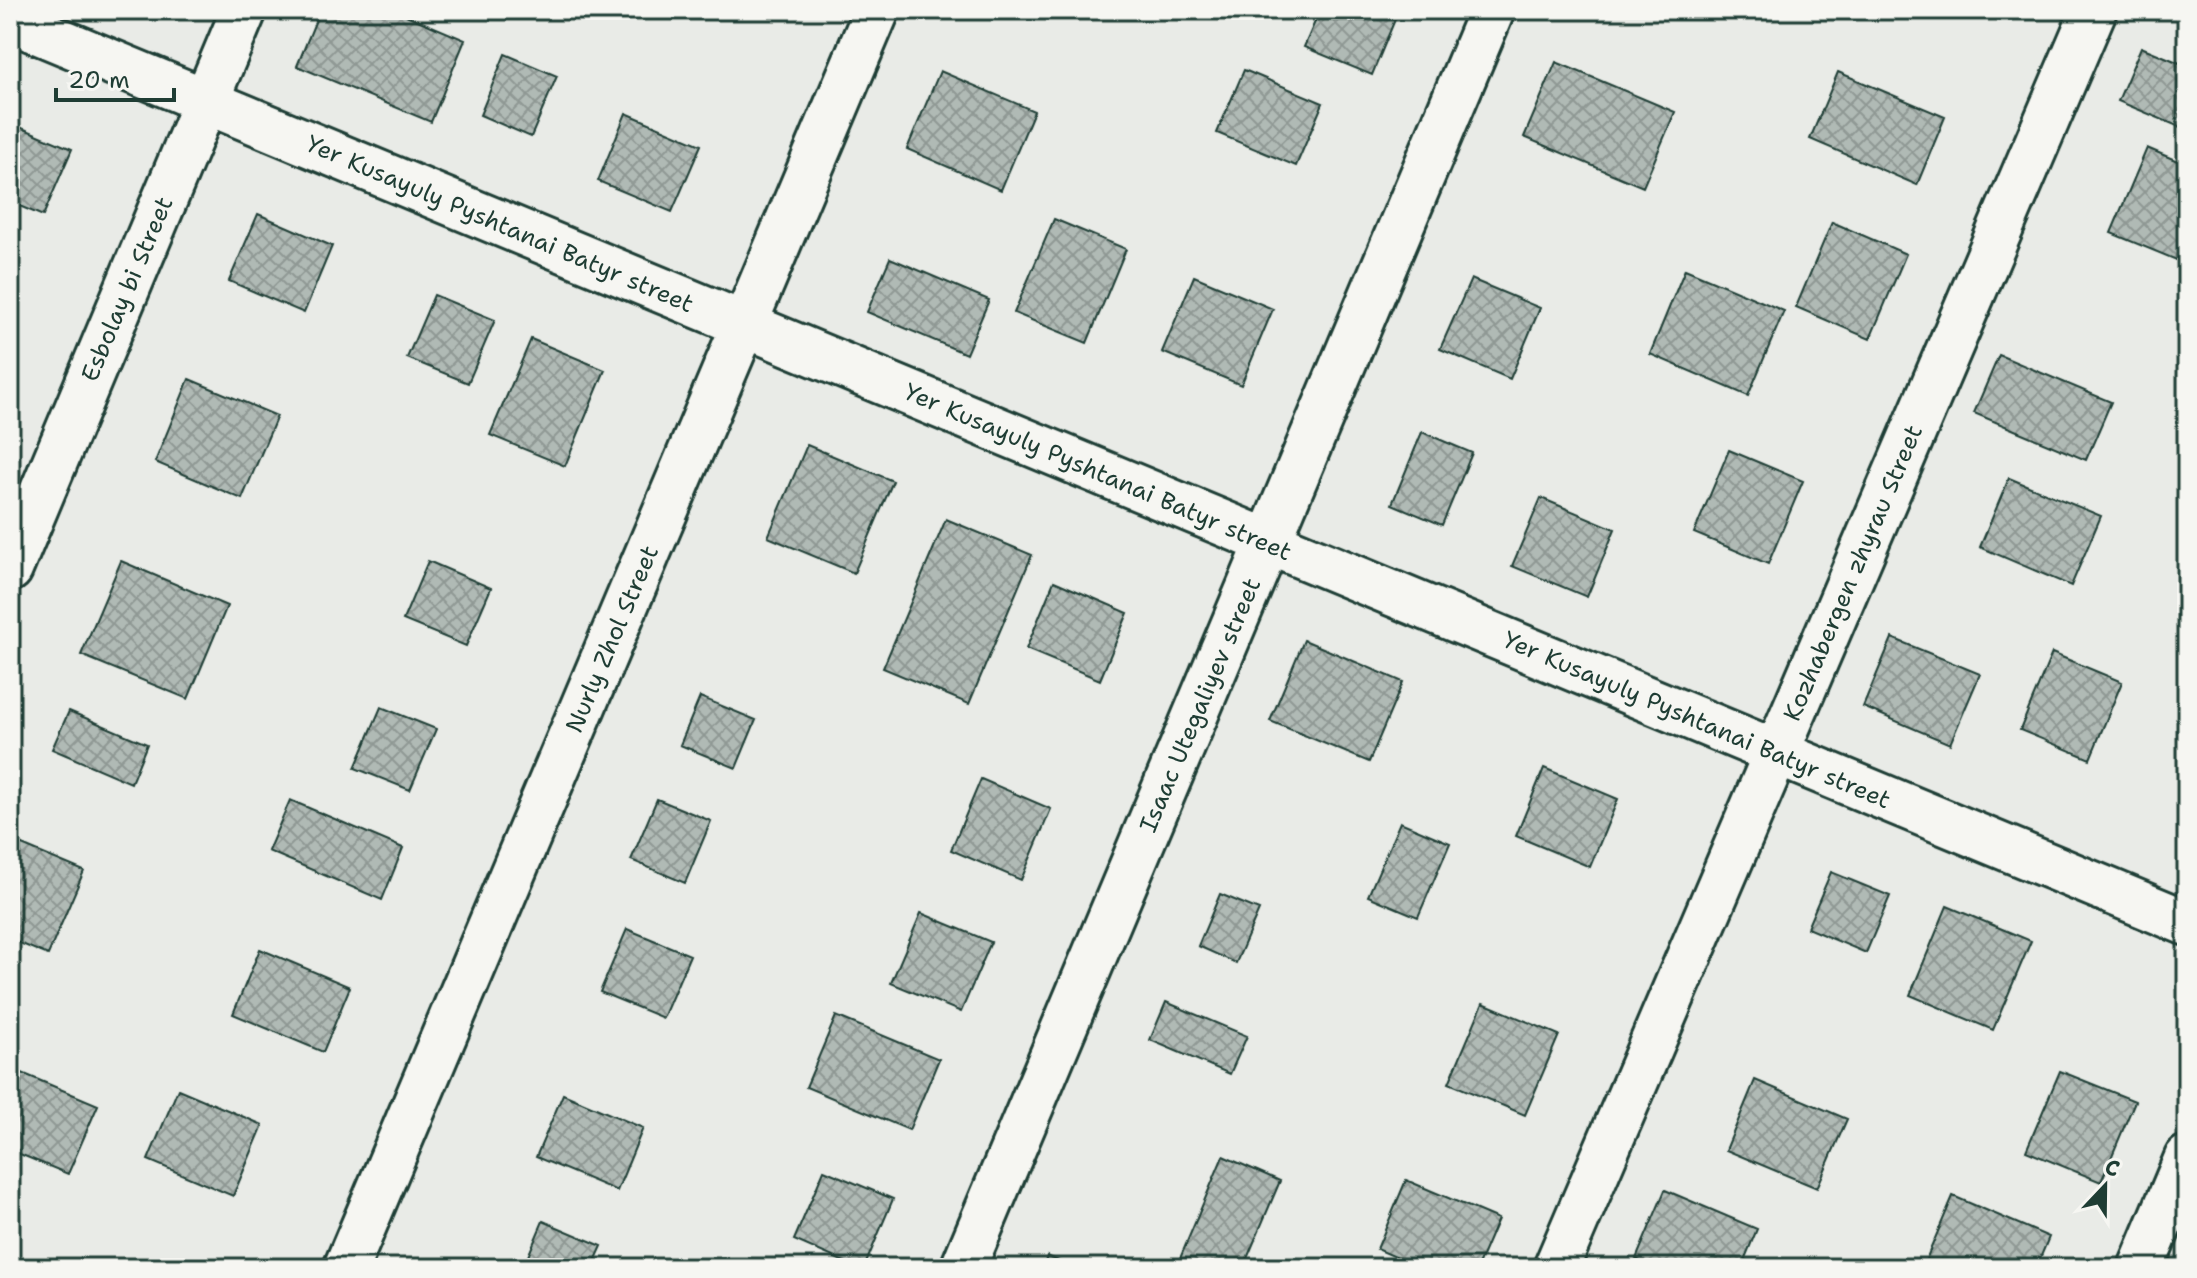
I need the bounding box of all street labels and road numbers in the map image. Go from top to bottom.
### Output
street label: Yer Kusayuly Pyshtanai Batyr street [301,128,699,320]
street label: Esbolay bi Street [74,192,180,386]
street label: Yer Kusayuly Pyshtanai Batyr street [899,376,1297,568]
street label: Kozhabergen zhyrau Street [1776,420,1930,726]
street label: Nurly Zhol Street [558,540,666,738]
street label: Isaac Utegaliyev street [1132,573,1268,837]
street label: Yer Kusayuly Pyshtanai Batyr street [1498,624,1896,816]

